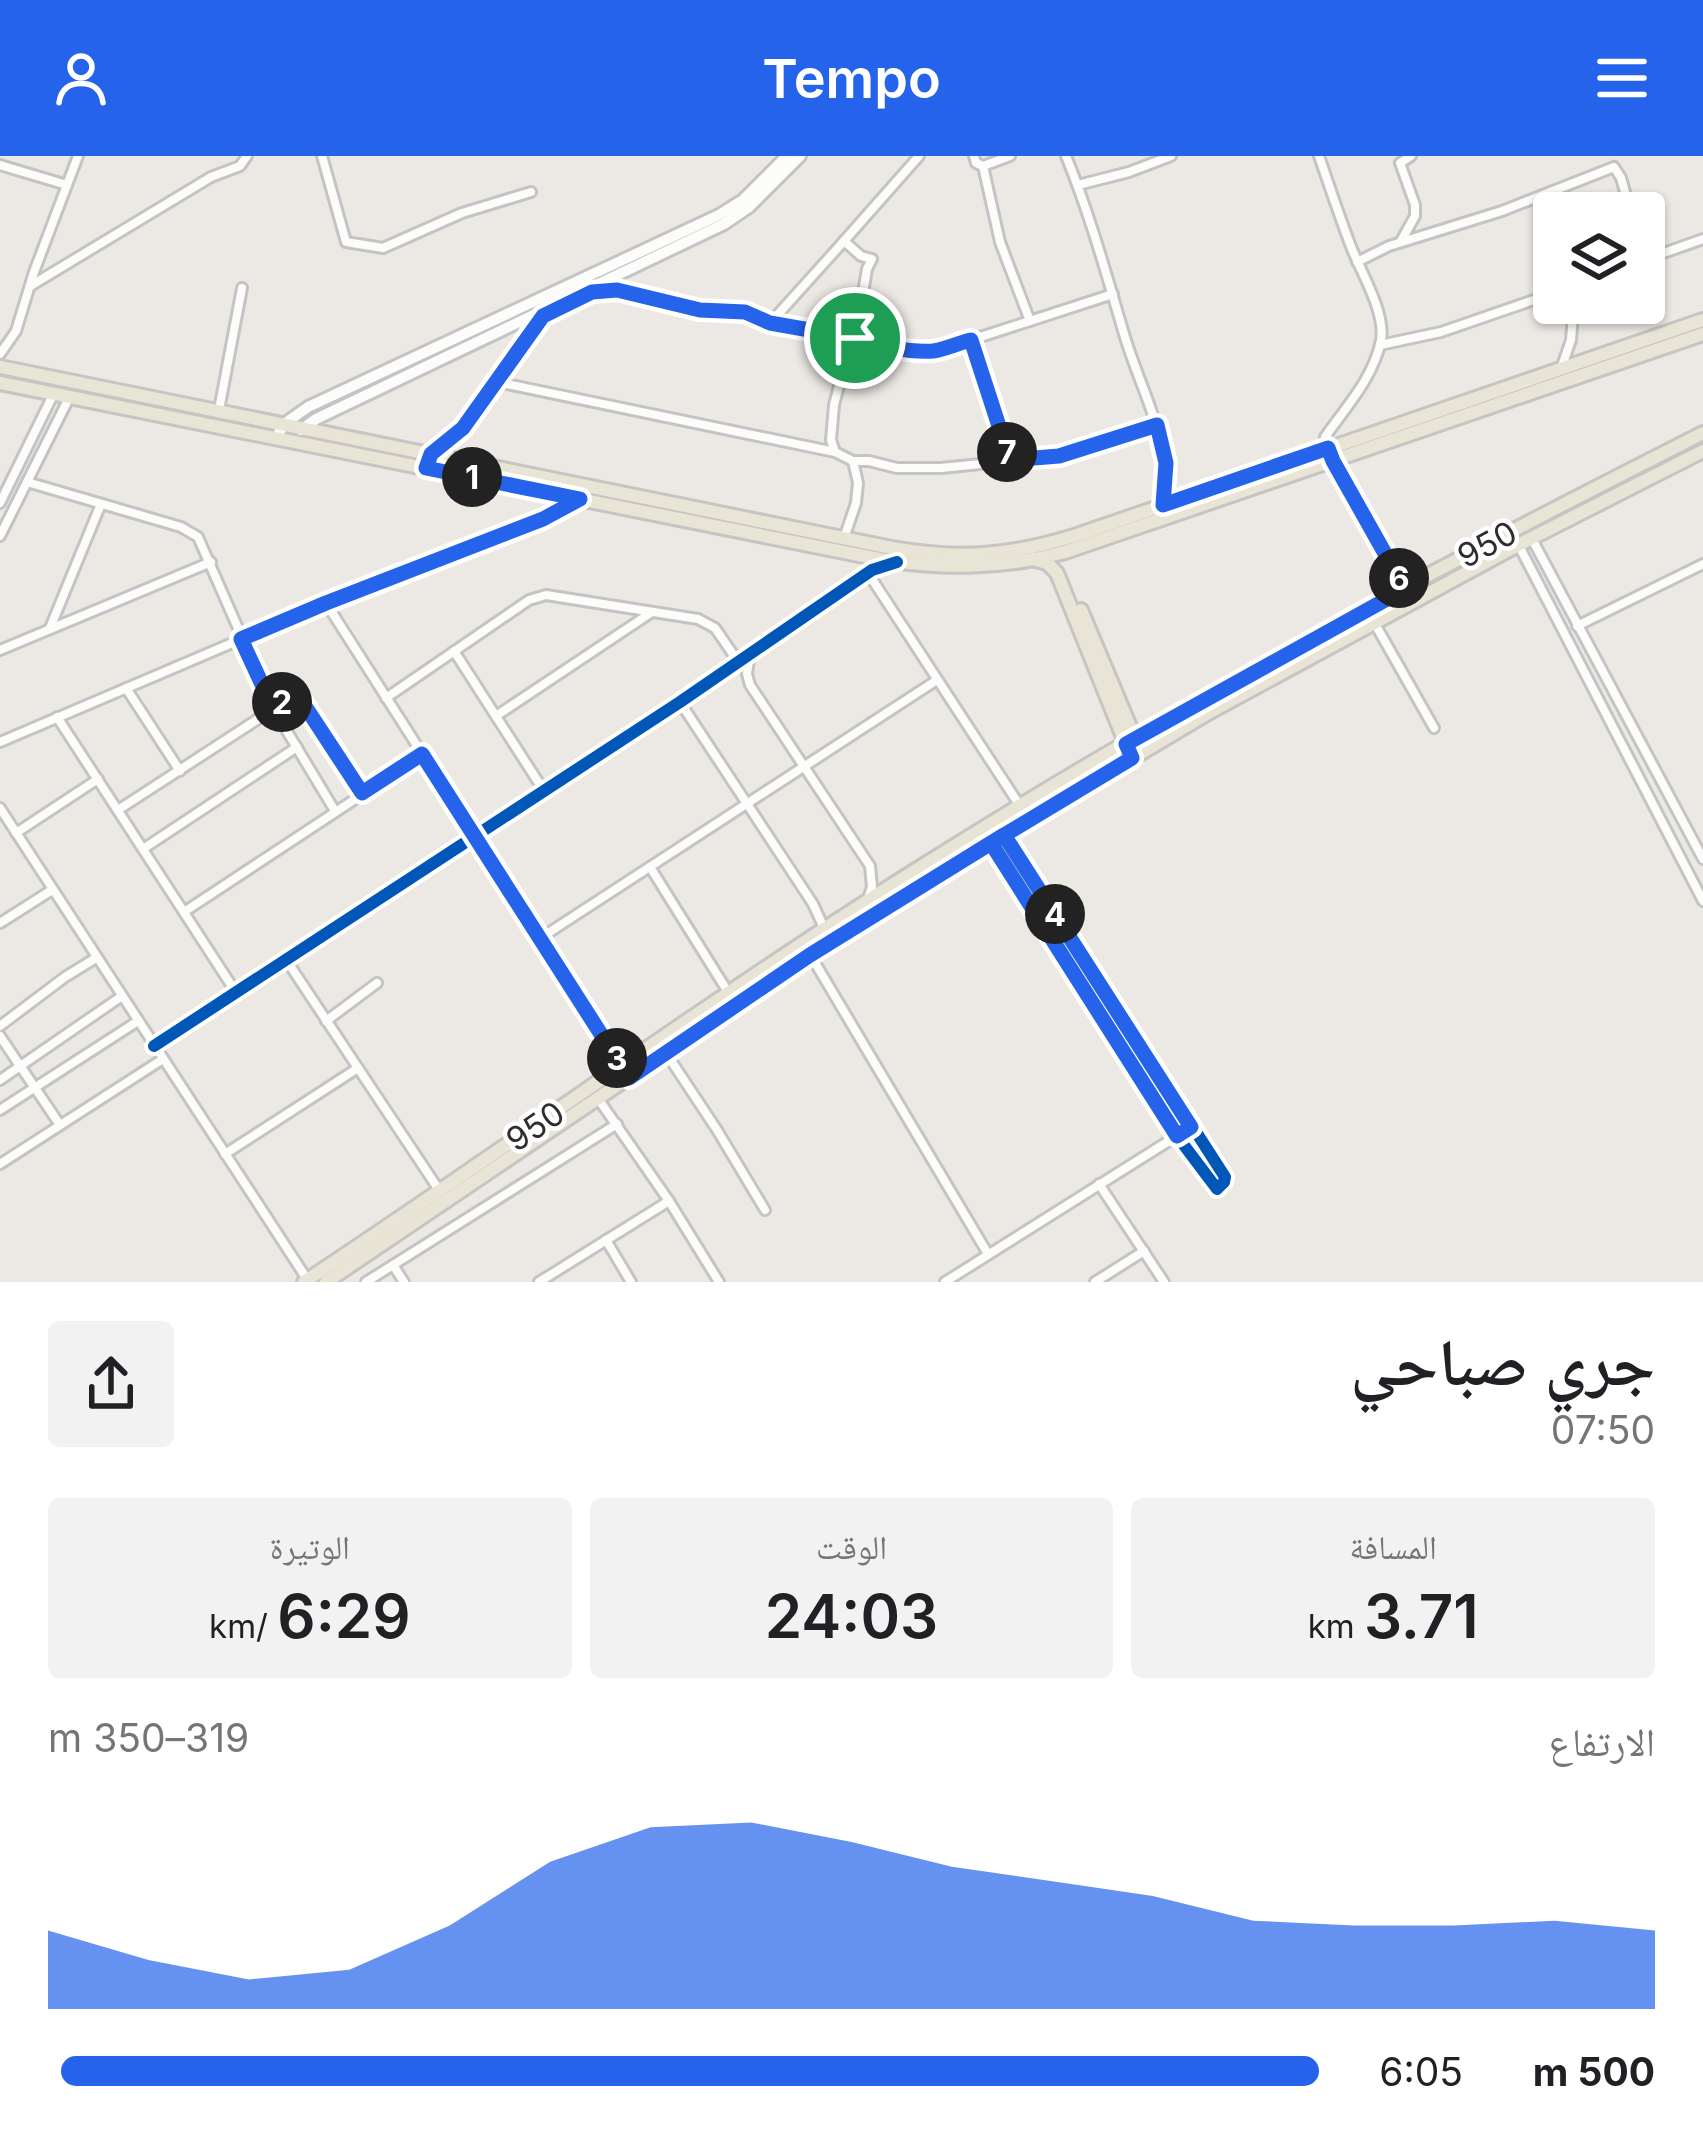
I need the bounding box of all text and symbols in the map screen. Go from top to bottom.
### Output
icon: person [48,45,114,111]
icon: menu [1589,45,1655,111]
text: Tempo [762,46,941,111]
map controls [1533,192,1665,324]
button: layers [1533,192,1665,324]
pin [804,287,906,389]
icon: arrive [822,305,888,371]
pin: 7 [977,422,1037,482]
text: 7 [997,432,1017,472]
pin: 1 [442,447,502,507]
text: 1 [465,457,479,497]
street label: 950 [1451,512,1523,576]
pin: 6 [1369,548,1429,608]
text: 6 [1388,558,1410,598]
pin: 2 [252,672,312,732]
text: 2 [272,682,292,722]
pin: 4 [1025,884,1085,944]
text: 4 [1044,894,1066,934]
pin: 3 [587,1028,647,1088]
text: 3 [606,1038,628,1078]
street label: 950 [498,1092,572,1160]
button: share [48,1321,174,1447]
text: جري صباحي [1350,1321,1655,1401]
text: 07:50 [1551,1406,1655,1453]
text: الوتيرة [270,1527,350,1567]
text: الوقت [816,1527,887,1567]
text: المسافة [1349,1527,1437,1567]
text: 6:29 [277,1580,411,1652]
text: 24:03 [765,1580,938,1652]
text: 3.71 [1364,1580,1479,1652]
text: /km [209,1606,277,1646]
text: km [1308,1606,1364,1646]
text: 319–350 m [48,1714,249,1761]
text: الارتفاع [1549,1718,1655,1765]
text: 6:05 [1379,2048,1463,2095]
text: 500 m [1533,2048,1655,2095]

